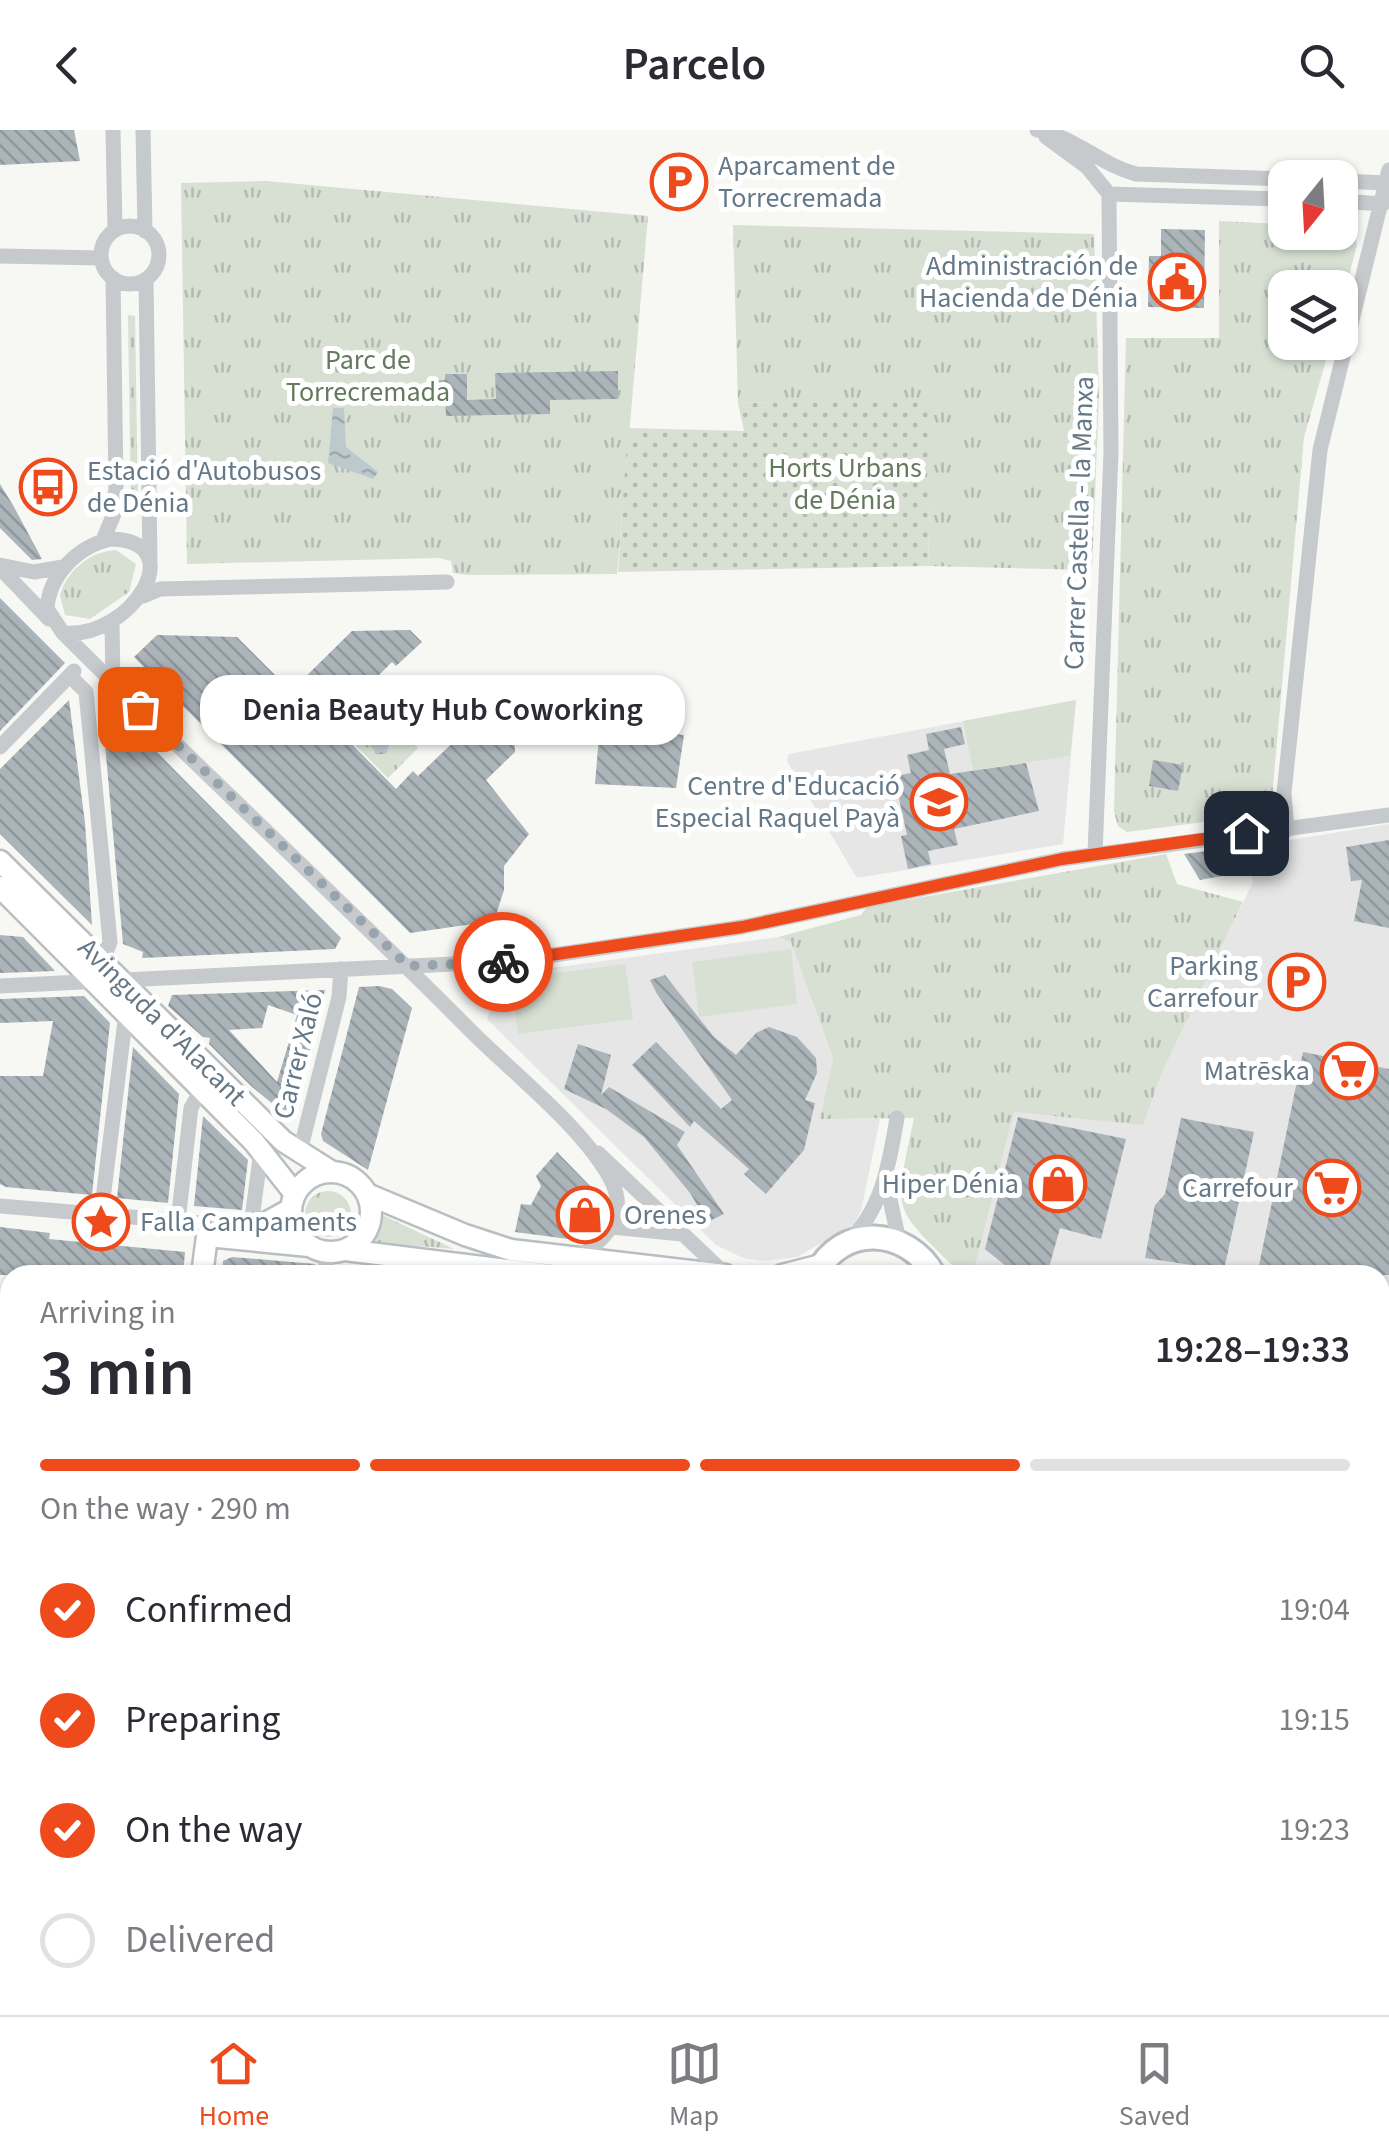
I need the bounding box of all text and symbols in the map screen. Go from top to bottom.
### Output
text: Parcelo [623,33,766,97]
icon: back [40,38,95,93]
icon: search [1294,38,1349,93]
place label: Aparcament de Torrecremada [718,146,895,218]
parking icon: Aparcament de Torrecremada [649,152,709,212]
north arrow [1268,160,1358,250]
map controls [1268,160,1358,360]
place label: Administración de Hacienda de Dénia [919,246,1138,318]
public building icon: Administración de Hacienda de Dénia [1147,252,1207,312]
button: layers [1268,270,1358,360]
park label: Parc de Torrecremada [286,340,450,412]
street label: Carrer Castella - la Manxa [1054,375,1104,671]
park label: Horts Urbans de Dénia [768,448,922,520]
place label: Estació d'Autobusos de Dénia [87,451,321,523]
bus stop icon: Estació d'Autobusos de Dénia [18,457,78,517]
pin [98,667,183,752]
callout: Denia Beauty Hub Coworking [200,674,685,744]
icon: bag [113,682,168,737]
text: Denia Beauty Hub Coworking [242,687,643,733]
place label: Centre d'Educació Especial Raquel Payà [655,766,900,838]
school or university icon: Centre d'Educació Especial Raquel Payà [909,772,969,832]
pin [1204,791,1289,876]
icon: home [1219,806,1274,861]
courier [453,912,553,1012]
street label: Avinguda d'Alacant [69,929,256,1116]
icon: bike [476,935,531,990]
place label: Parking Carrefour [1147,946,1258,1018]
parking icon: Parking Carrefour [1267,952,1327,1012]
street label: Carrer Xaló [263,989,333,1123]
supermarket icon: Matrēska [1319,1041,1379,1101]
place label: Matrēska [1204,1051,1310,1091]
shop icon: Hiper Dénia [1028,1154,1088,1214]
supermarket icon: Carrefour [1302,1158,1362,1218]
place label: Hiper Dénia [882,1164,1019,1204]
place label: Carrefour [1182,1168,1293,1208]
shop icon: Orenes [555,1185,615,1245]
place icon: Falla Campaments [71,1192,131,1252]
place label: Orenes [624,1195,707,1235]
place label: Falla Campaments [140,1202,357,1242]
text: Arriving in [40,1290,176,1336]
text: 19:28–19:33 [1155,1323,1350,1377]
text: 3 min [40,1327,195,1420]
text: On the way · 290 m [40,1486,291,1532]
icon: check [40,1583,95,1638]
text: Confirmed [125,1583,293,1637]
text: 19:04 [1278,1587,1350,1633]
icon: check [40,1693,95,1748]
text: Preparing [125,1693,280,1747]
text: 19:15 [1278,1697,1350,1743]
icon: check [40,1803,95,1858]
text: On the way [125,1803,302,1857]
text: 19:23 [1278,1807,1350,1853]
text: Delivered [125,1913,275,1967]
tab: Home [199,2036,269,2136]
tab: Map [667,2036,722,2136]
tab: Saved [1119,2036,1190,2136]

